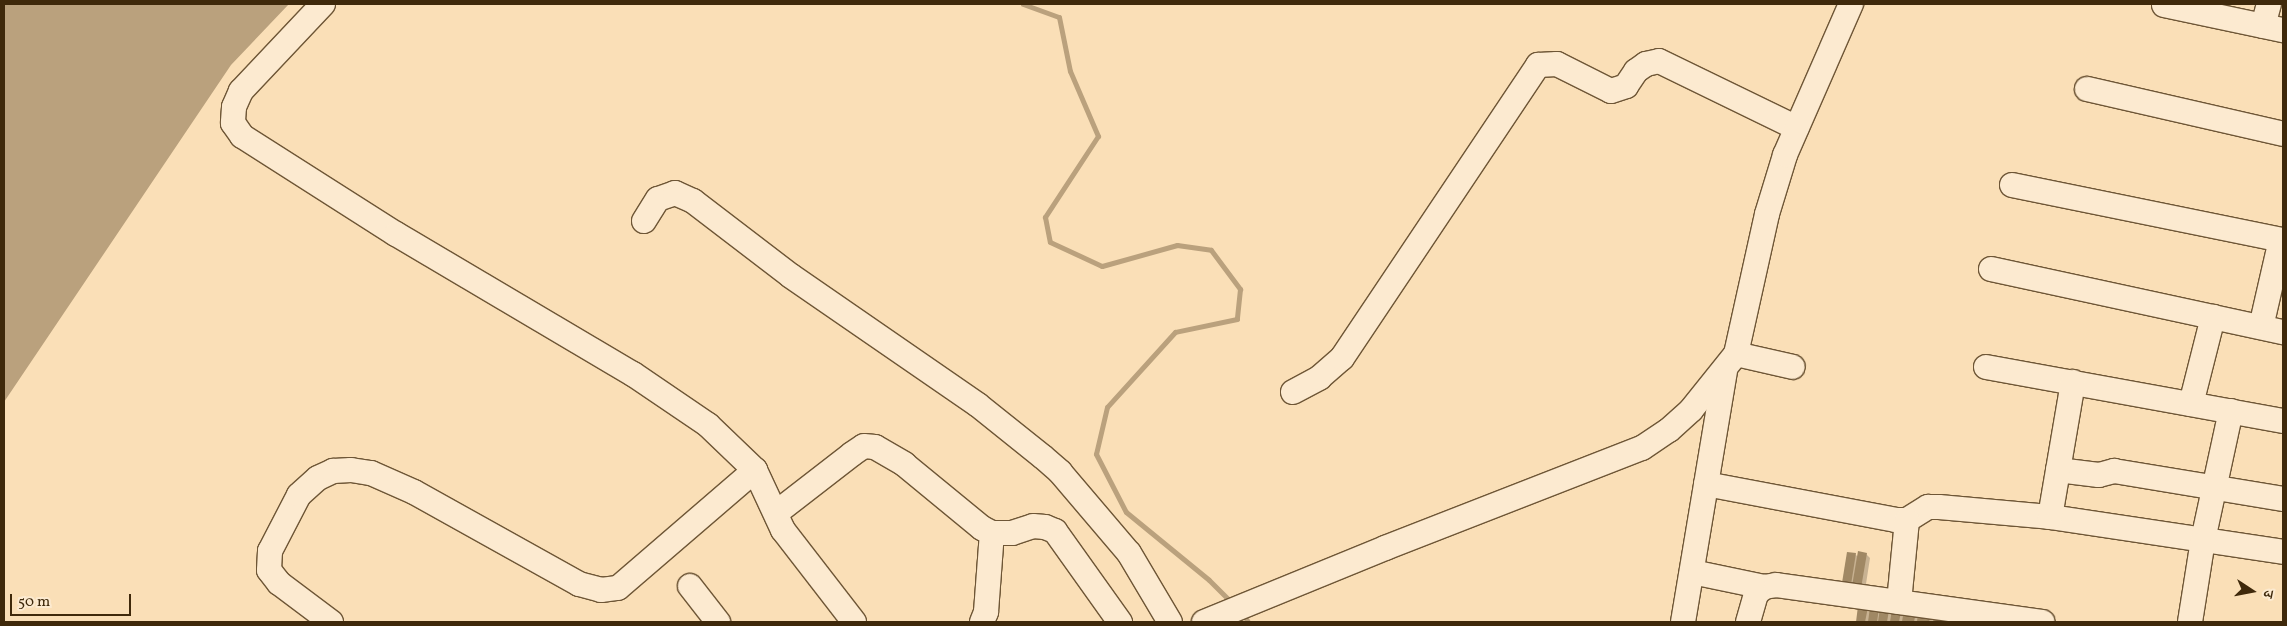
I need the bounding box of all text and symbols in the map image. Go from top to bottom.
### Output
north arrow [2227,566,2277,616]
scale bar [12,584,134,616]
text: उ [2257,589,2277,599]
text: 50 m [18,592,50,613]

